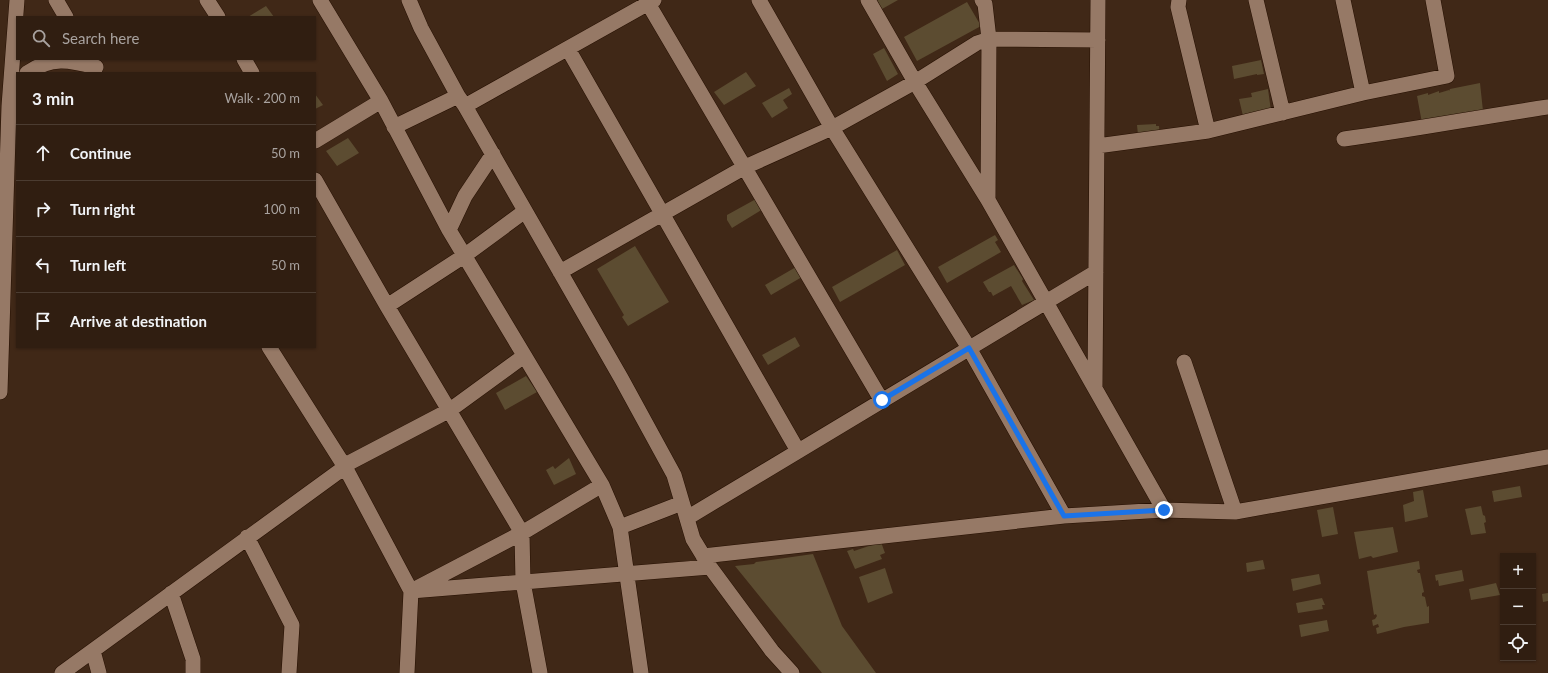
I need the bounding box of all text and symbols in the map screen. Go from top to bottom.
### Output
search box [16,16,316,60]
icon: search [30,27,52,49]
text: Search here [62,29,139,47]
text: 3 min [32,88,74,109]
text: Walk · 200 m [224,90,300,106]
icon: ahead [32,142,54,164]
text: Continue [70,144,131,162]
text: 50 m [271,145,300,161]
icon: right [32,198,54,220]
text: Turn right [70,200,135,218]
text: 100 m [263,201,300,217]
icon: left [32,254,54,276]
text: Turn left [70,256,126,274]
text: 50 m [271,257,300,273]
icon: arrive [32,310,54,332]
text: Arrive at destination [70,312,207,330]
route start [873,391,891,409]
route end [1155,501,1173,519]
map controls [1500,553,1536,661]
button: + [1500,553,1536,589]
button: − [1500,589,1536,625]
button: locate [1500,625,1536,661]

